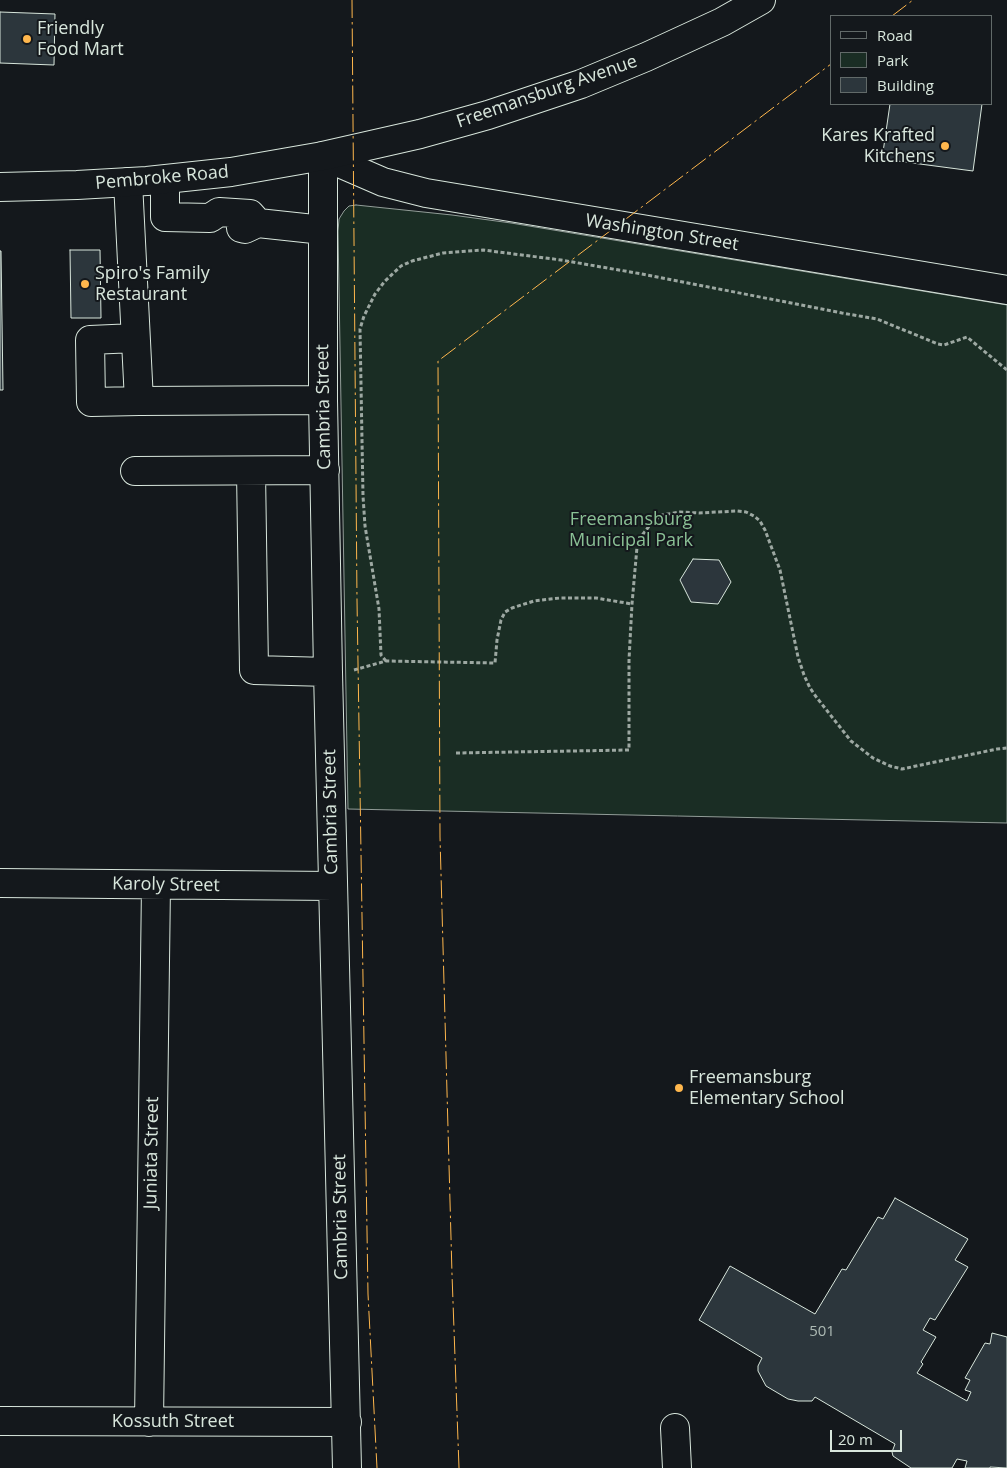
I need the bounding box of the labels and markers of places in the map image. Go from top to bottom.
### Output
place label: Friendly Food Mart [37,18,124,60]
marker: Friendly Food Mart [21,33,33,45]
place label: Kares Krafted Kitchens [821,125,935,168]
marker: Kares Krafted Kitchens [939,140,951,152]
place label: Spiro's Family Restaurant [95,263,210,306]
marker: Spiro's Family Restaurant [79,278,91,290]
place label: Freemansburg Elementary School [689,1067,845,1110]
marker: Freemansburg Elementary School [673,1082,685,1094]

